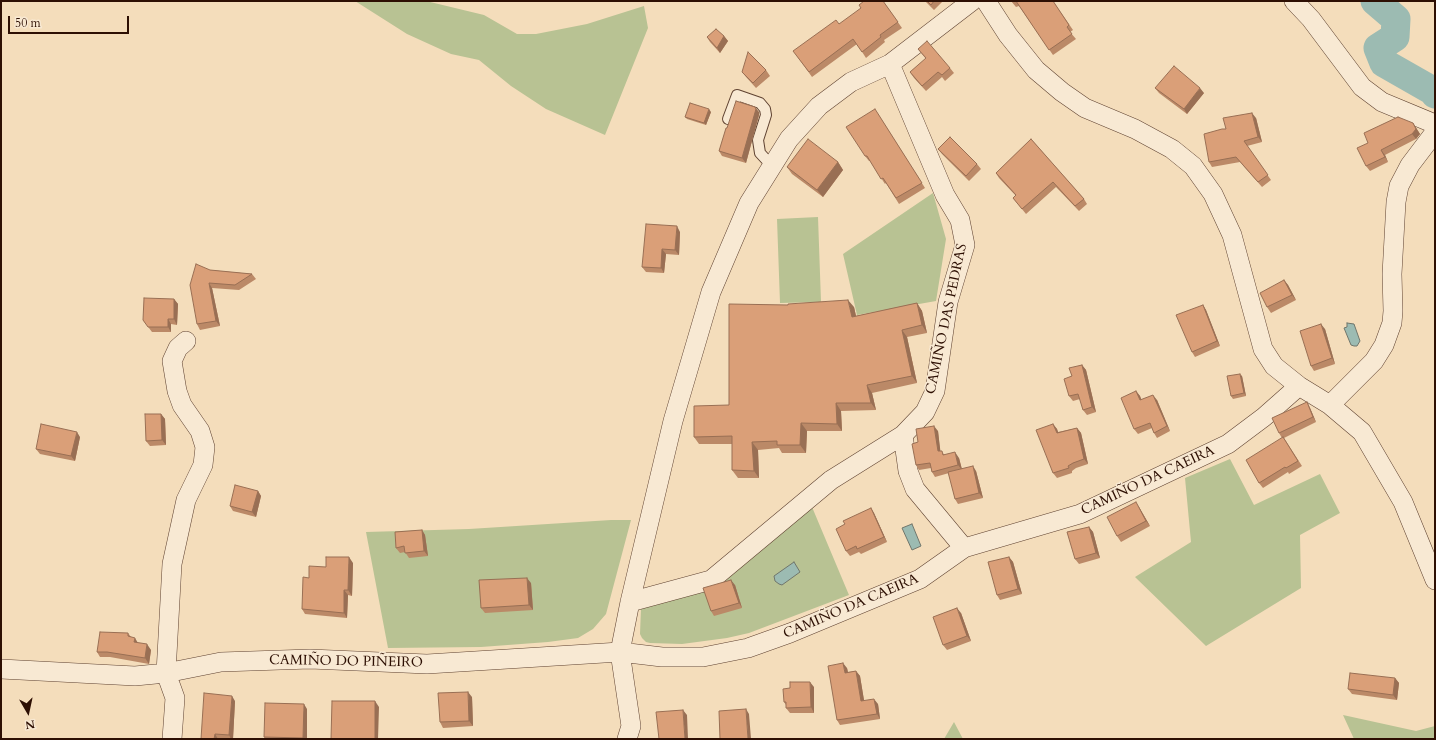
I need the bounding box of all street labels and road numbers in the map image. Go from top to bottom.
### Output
street label: CAMIÑO DAS PEDRAS [923,242,971,396]
street label: CAMIÑO DA CAEIRA [1079,443,1217,519]
street label: CAMIÑO DA CAEIRA [781,571,921,643]
street label: CAMIÑO DO PIÑEIRO [269,652,423,672]

